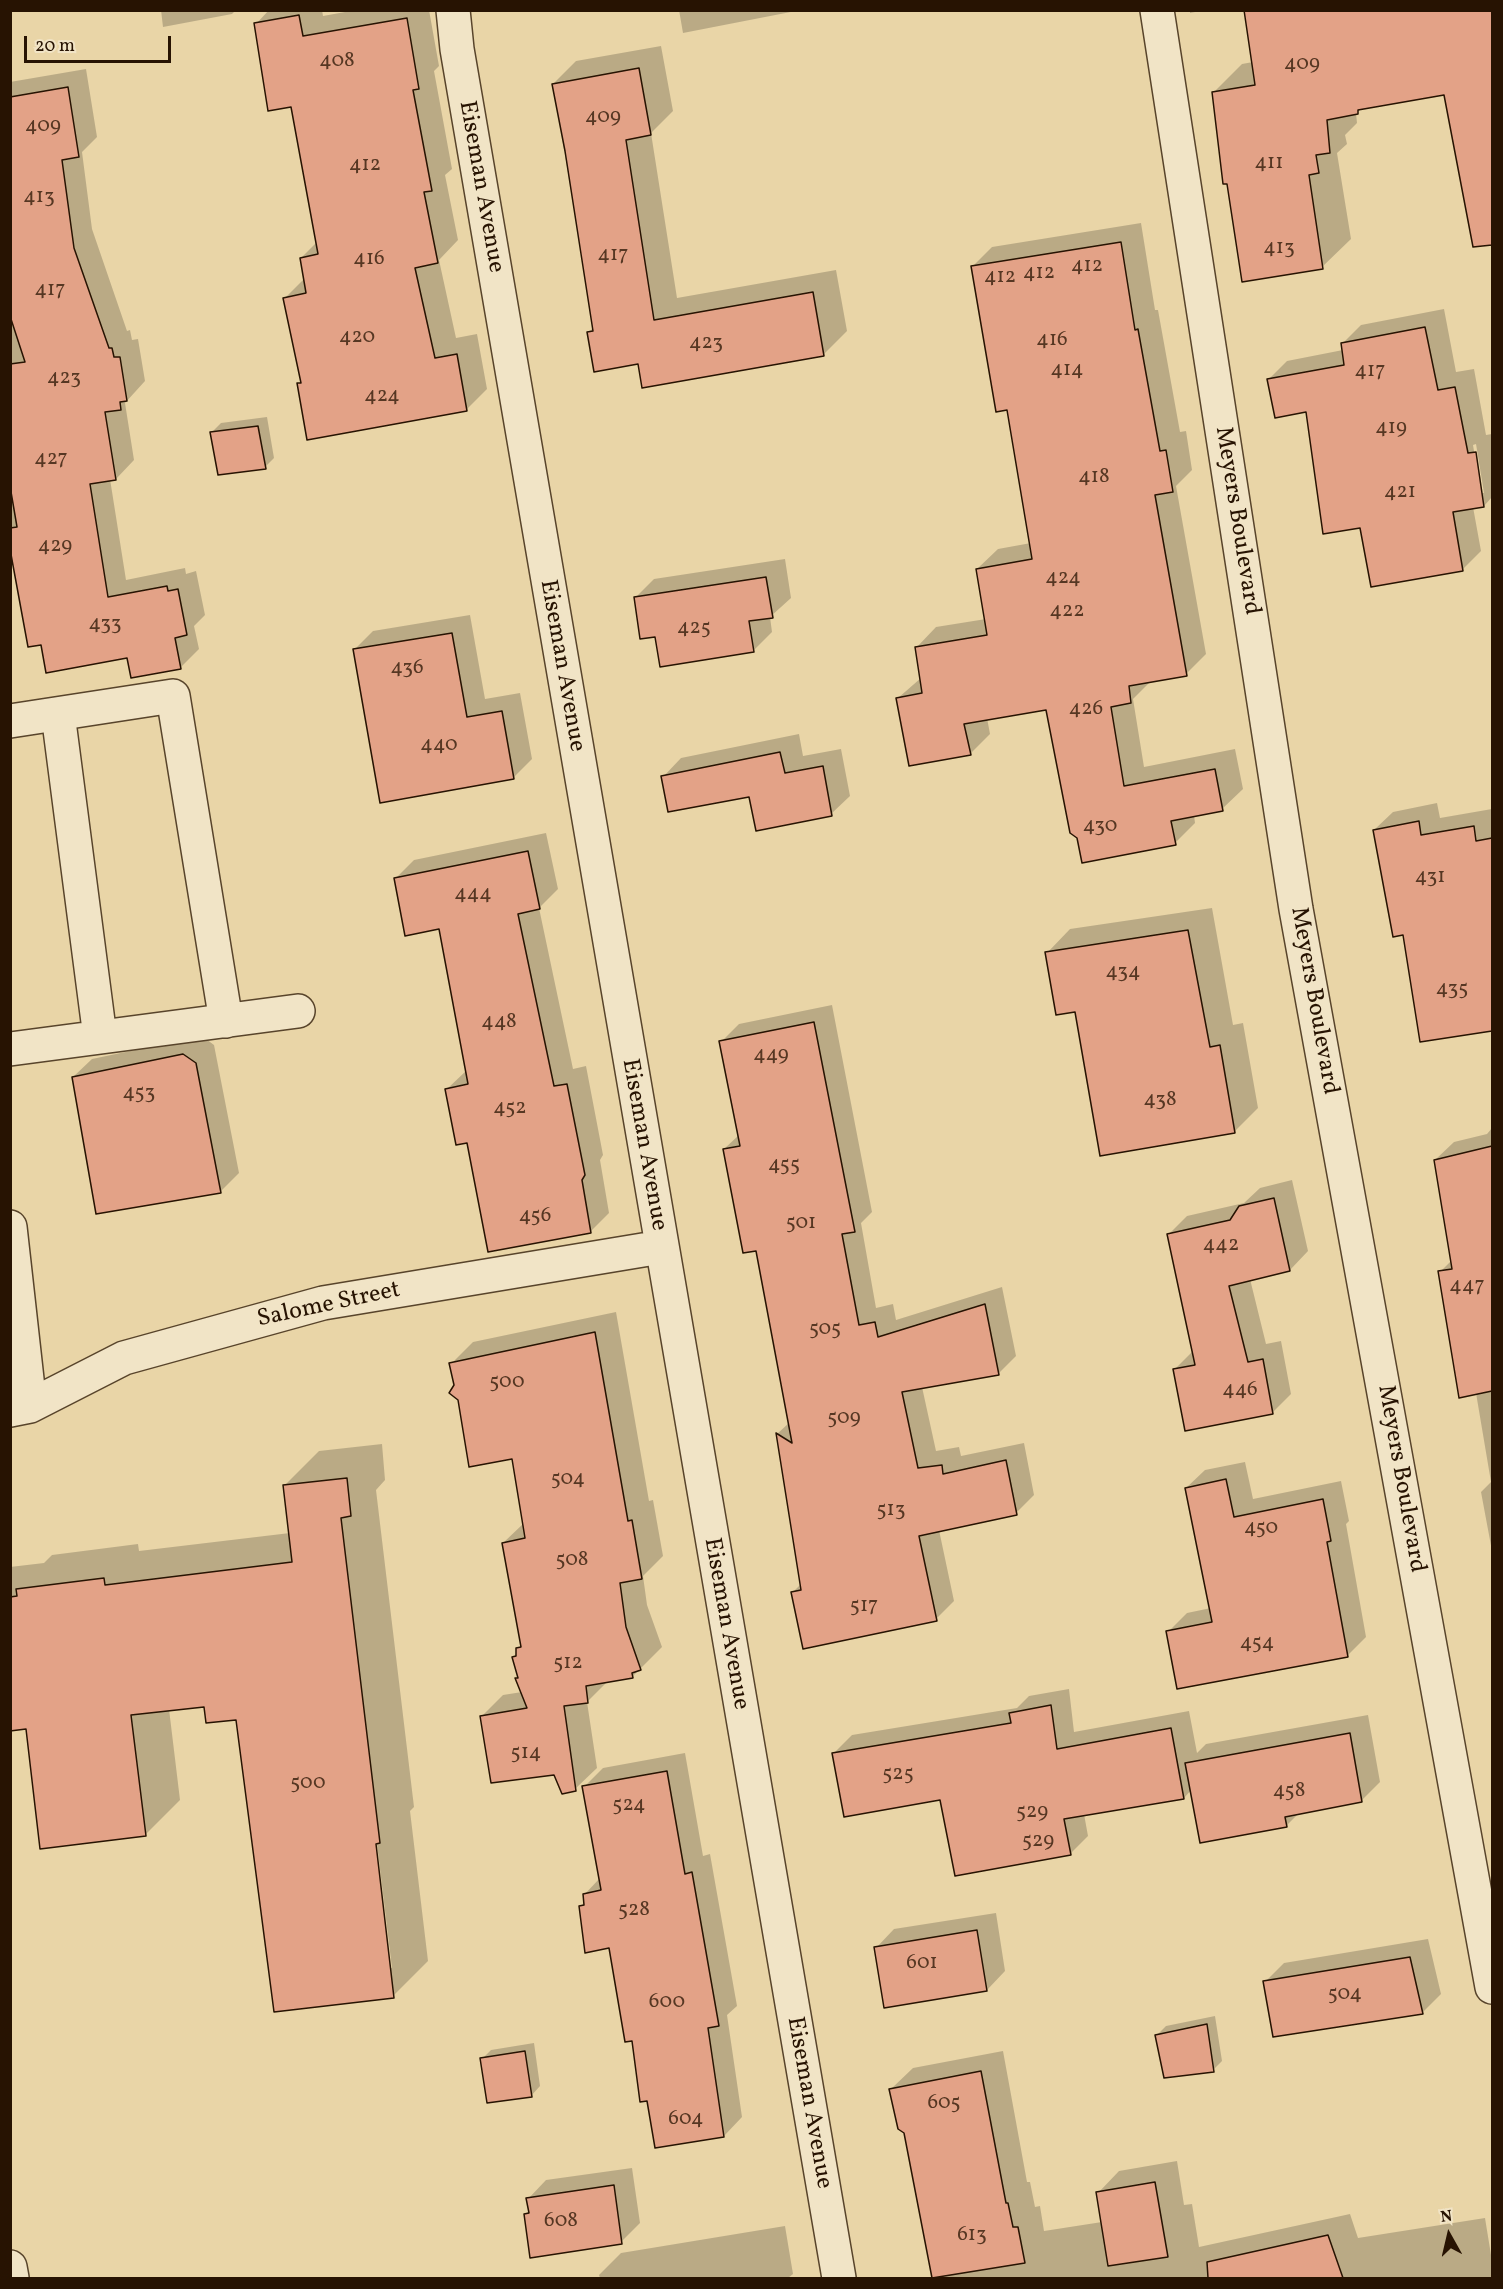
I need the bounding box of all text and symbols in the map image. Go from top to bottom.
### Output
scale bar [27,24,174,62]
text: 20 m [35,34,75,59]
house number: 408 [319,49,355,75]
house number: 409 [1284,52,1320,78]
street label: Eiseman Avenue [451,99,509,275]
house number: 409 [585,105,621,131]
house number: 409 [25,114,61,140]
house number: 411 [1255,151,1283,177]
house number: 412 [349,153,381,179]
house number: 413 [23,185,55,211]
house number: 413 [1263,236,1295,262]
house number: 417 [598,243,628,269]
house number: 416 [353,247,385,273]
house number: 412 [1071,254,1103,280]
house number: 412 [1023,261,1055,287]
house number: 412 [984,265,1016,291]
house number: 417 [35,278,65,304]
house number: 420 [339,325,375,351]
house number: 416 [1036,328,1068,354]
house number: 423 [689,331,723,357]
house number: 414 [1050,358,1084,384]
house number: 417 [1355,359,1385,385]
house number: 423 [47,366,81,392]
house number: 424 [364,384,400,410]
house number: 419 [1375,416,1407,442]
street label: Meyers Boulevard [1207,425,1265,617]
house number: 427 [34,447,68,473]
house number: 418 [1078,465,1110,491]
house number: 421 [1384,480,1416,506]
house number: 429 [38,534,72,560]
house number: 424 [1045,566,1081,592]
street label: Eiseman Avenue [532,578,590,754]
house number: 422 [1049,599,1085,625]
house number: 433 [88,612,122,638]
house number: 425 [677,616,711,642]
house number: 436 [390,656,424,682]
house number: 426 [1069,697,1103,723]
house number: 440 [420,733,458,759]
house number: 430 [1083,814,1117,840]
house number: 431 [1415,865,1445,891]
house number: 444 [454,882,492,908]
street label: Meyers Boulevard [1282,905,1344,1097]
house number: 434 [1105,960,1141,986]
house number: 435 [1436,977,1468,1003]
house number: 448 [481,1010,517,1036]
house number: 449 [753,1043,789,1069]
street label: Eiseman Avenue [614,1057,672,1233]
house number: 453 [123,1081,155,1107]
house number: 438 [1143,1088,1177,1114]
house number: 452 [493,1096,527,1122]
house number: 455 [768,1153,800,1179]
house number: 456 [519,1204,551,1230]
house number: 501 [786,1211,816,1237]
house number: 442 [1203,1233,1239,1259]
house number: 447 [1449,1274,1485,1300]
street label: Salome Street [255,1277,403,1335]
house number: 505 [809,1317,841,1343]
house number: 500 [489,1370,525,1396]
house number: 446 [1222,1378,1258,1404]
street label: Meyers Boulevard [1369,1383,1431,1575]
house number: 509 [827,1406,861,1432]
house number: 504 [551,1467,585,1493]
house number: 513 [876,1498,906,1524]
house number: 450 [1244,1516,1278,1542]
street label: Eiseman Avenue [696,1536,754,1712]
house number: 508 [556,1548,588,1574]
house number: 517 [850,1594,878,1620]
house number: 454 [1240,1631,1274,1657]
house number: 512 [553,1651,583,1677]
house number: 514 [511,1741,541,1767]
house number: 525 [882,1762,914,1788]
house number: 500 [290,1771,326,1797]
house number: 458 [1273,1779,1305,1805]
house number: 524 [612,1793,646,1819]
house number: 529 [1016,1800,1048,1826]
house number: 529 [1022,1829,1054,1855]
house number: 528 [618,1898,650,1924]
house number: 601 [906,1951,938,1977]
house number: 504 [1328,1982,1362,2008]
house number: 600 [649,1990,685,2016]
street label: Eiseman Avenue [779,2015,837,2191]
house number: 605 [927,2091,961,2117]
house number: 604 [668,2107,704,2133]
north arrow [1419,2205,1479,2265]
text: N [1439,2205,1454,2229]
house number: 608 [544,2209,578,2235]
house number: 613 [957,2223,987,2249]

